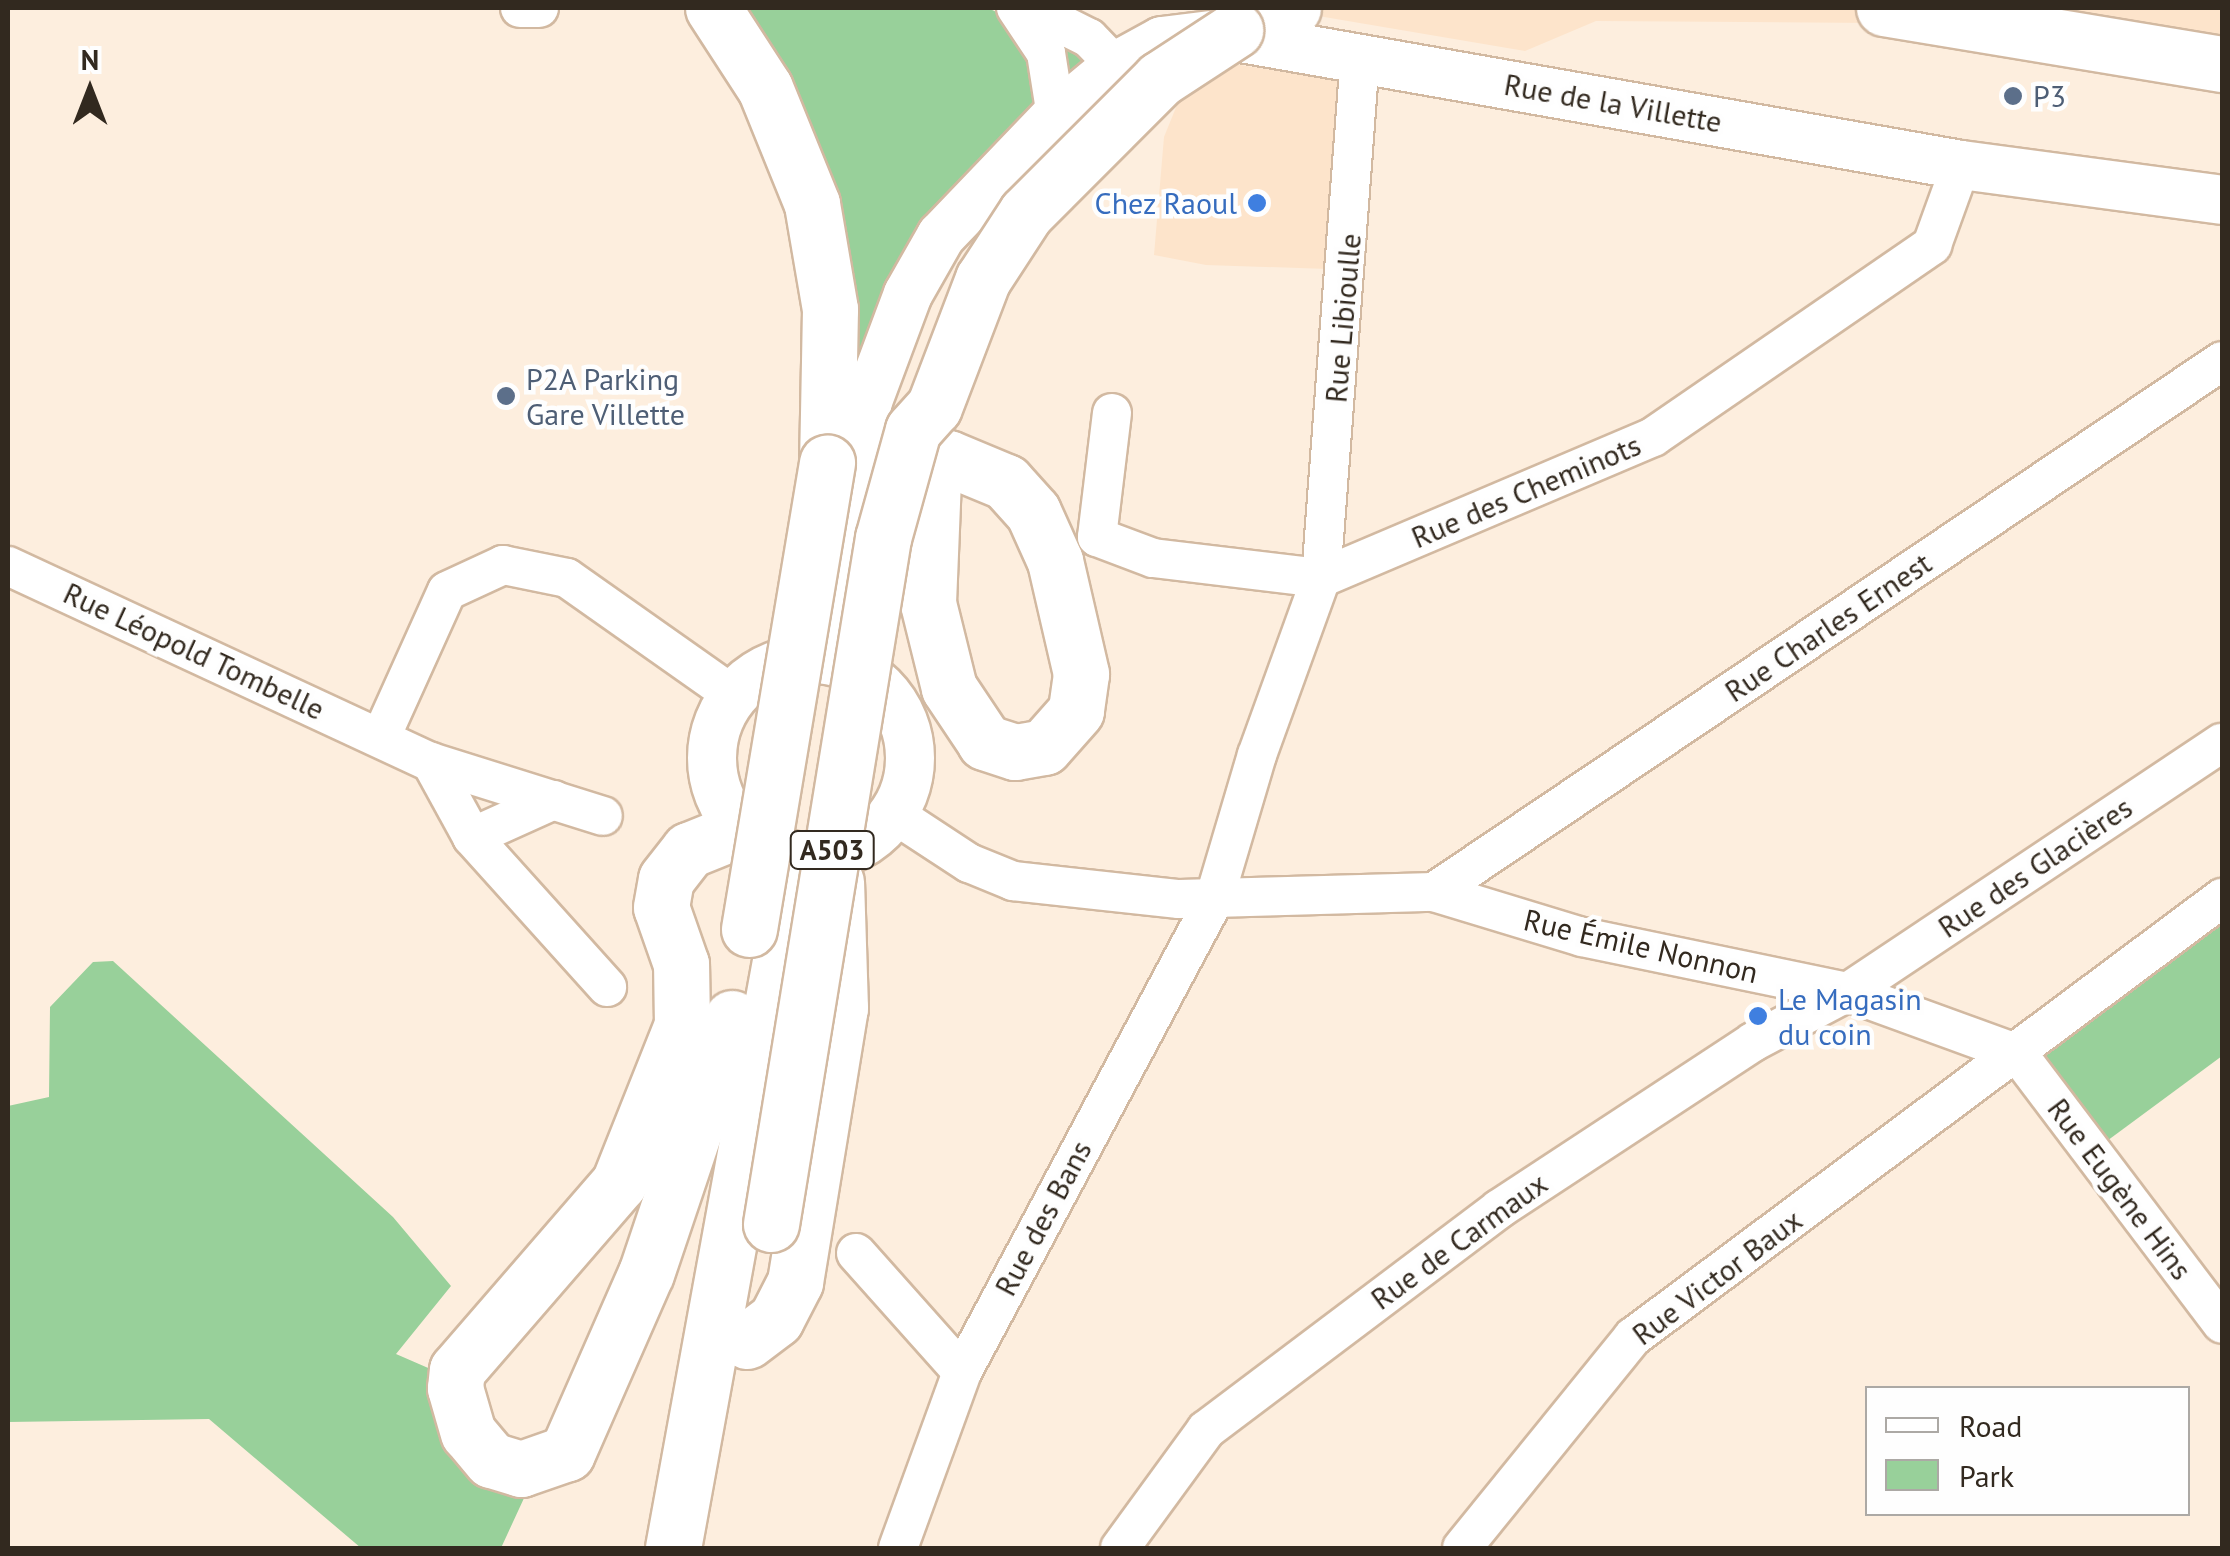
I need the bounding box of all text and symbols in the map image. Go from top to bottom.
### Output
north arrow [40,40,140,140]
text: N [81,41,99,78]
street label: Rue de la Villette [1501,66,1725,140]
place label: P3 [2033,78,2066,114]
marker: P3 [2002,85,2024,107]
place label: Chez Raoul [1094,185,1237,221]
marker: Chez Raoul [1246,192,1268,214]
street label: Rue Libioulle [1318,232,1368,404]
place label: P2A Parking Gare Villette [526,361,686,432]
marker: P2A Parking Gare Villette [495,385,517,407]
street label: Rue des Cheminots [1406,426,1646,556]
street label: Rue Charles Ernest [1718,545,1938,709]
street label: Rue Léopold Tombelle [58,575,330,727]
street label: Rue des Glacières [1931,789,2139,945]
road number: A503 [790,827,874,873]
street label: Rue Émile Nonnon [1520,902,1762,990]
place label: Le Magasin du coin [1778,981,1922,1052]
marker: Le Magasin du coin [1747,1005,1769,1027]
street label: Rue Eugène Hins [2040,1091,2200,1287]
street label: Rue des Bans [987,1134,1099,1302]
street label: Rue de Carmaux [1364,1165,1554,1317]
street label: Rue Victor Baux [1625,1201,1809,1353]
legend [1865,1386,2190,1516]
text: Road [1959,1406,2023,1445]
text: Park [1959,1456,2014,1495]

